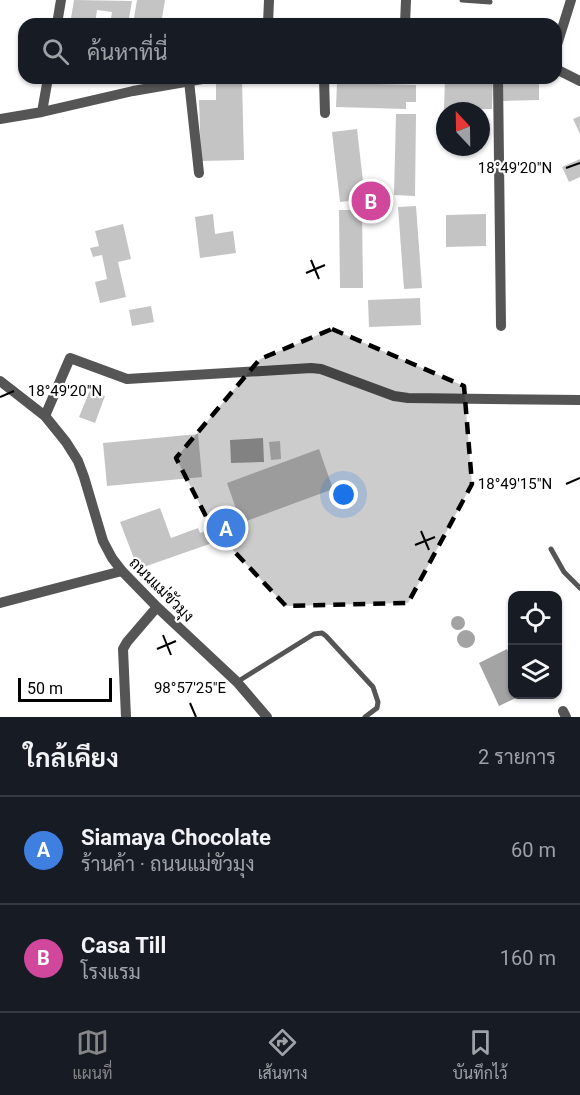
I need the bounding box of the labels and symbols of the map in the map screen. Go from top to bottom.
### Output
north arrow [436,102,490,156]
text: 18°49'20"N [478,159,552,177]
pin: B [352,178,391,224]
text: 18°49'20"N [28,382,102,400]
text: 18°49'15"N [478,475,552,493]
your location [329,480,358,509]
pin: A [206,506,246,550]
street label: ถนนแม่ขัวมุง [124,552,199,627]
scale bar [18,675,112,702]
text: 98°57'25"E [154,679,227,697]

